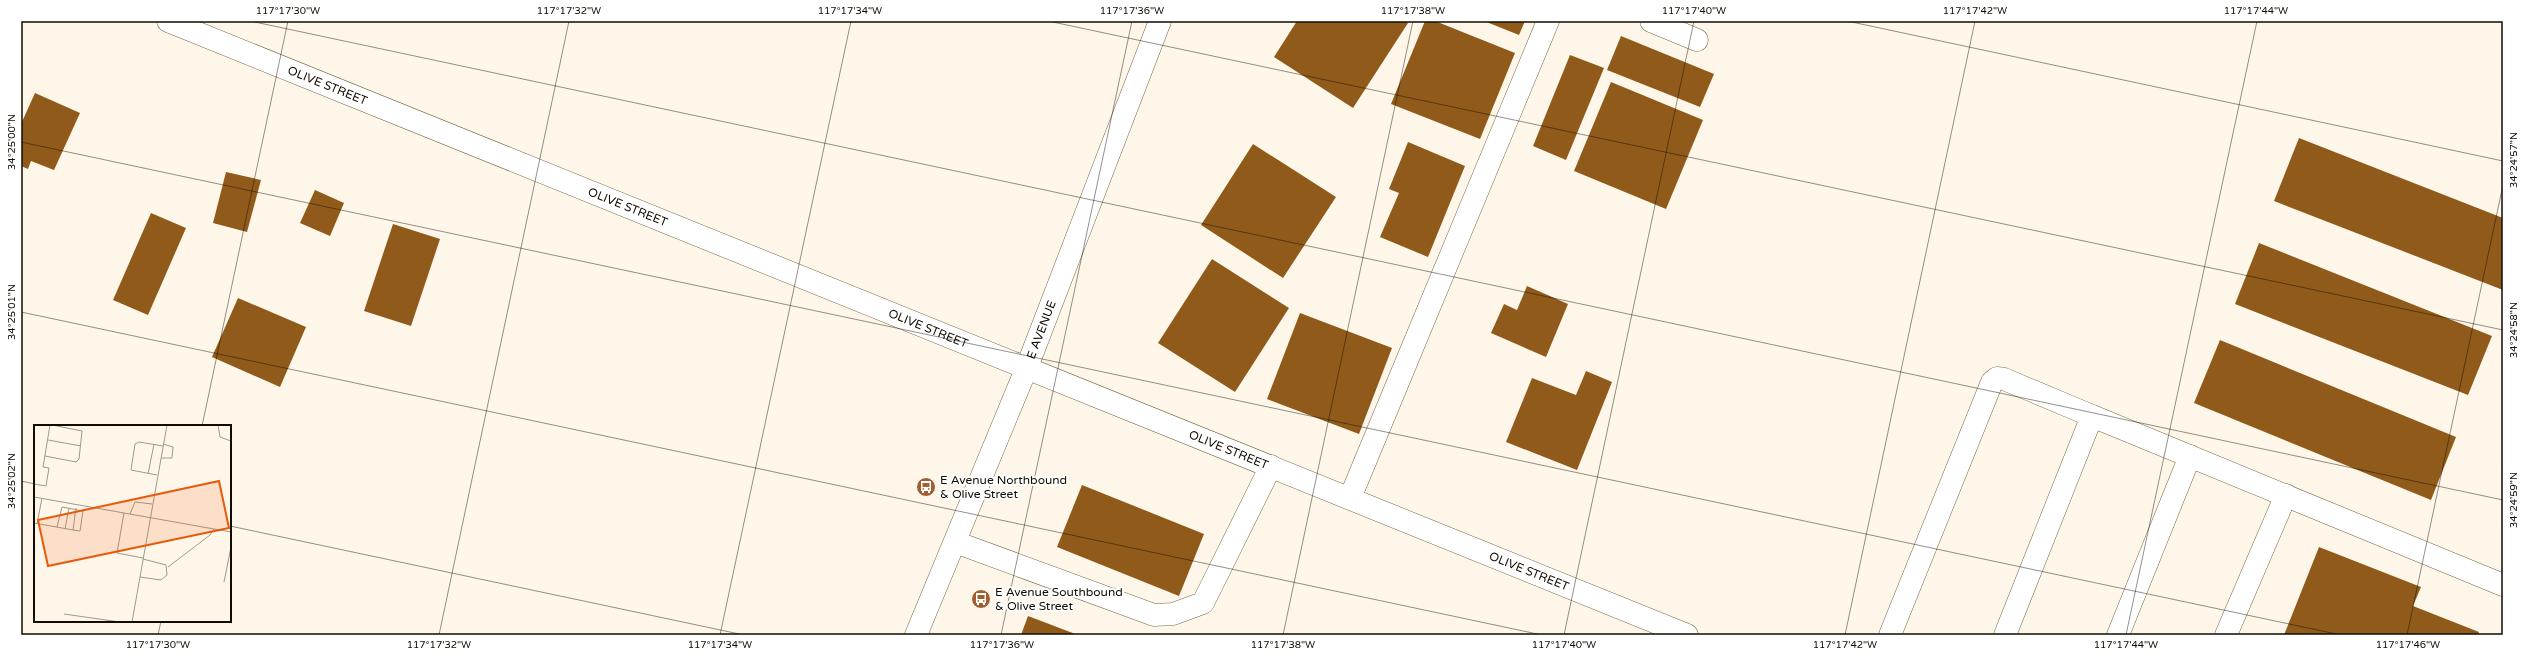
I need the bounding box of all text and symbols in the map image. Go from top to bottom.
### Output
text: 117°17'30"W [256,5,320,17]
text: 117°17'32"W [537,5,601,17]
text: 117°17'34"W [818,5,882,17]
text: 117°17'36"W [1100,5,1164,17]
text: 117°17'38"W [1381,5,1445,17]
text: 117°17'40"W [1662,5,1726,17]
text: 117°17'42"W [1943,5,2007,17]
text: 117°17'44"W [2224,5,2288,17]
street label: OLIVE STREET [286,63,370,108]
text: 34°25'00"N [6,114,18,170]
text: 34°24'57"N [2508,132,2520,188]
street label: OLIVE STREET [586,185,670,229]
text: 34°25'01"N [6,284,18,340]
street label: E AVENUE [1024,298,1059,361]
text: 34°24'58"N [2508,302,2520,358]
street label: OLIVE STREET [886,306,971,351]
inset map [34,425,231,622]
street label: OLIVE STREET [1187,427,1271,472]
text: 34°25'02"N [6,453,18,509]
text: 34°24'59"N [2508,472,2520,528]
place label: E Avenue Northbound & Olive Street [940,473,1067,501]
bus stop icon: E Avenue Northbound & Olive Street [915,476,937,498]
street label: OLIVE STREET [1487,549,1572,594]
place label: E Avenue Southbound & Olive Street [995,585,1123,613]
bus stop icon: E Avenue Southbound & Olive Street [970,588,992,610]
text: 117°17'30"W [126,639,190,651]
text: 117°17'32"W [407,639,471,651]
text: 117°17'34"W [688,639,752,651]
text: 117°17'36"W [970,639,1034,651]
text: 117°17'38"W [1251,639,1315,651]
text: 117°17'40"W [1532,639,1596,651]
text: 117°17'42"W [1813,639,1877,651]
text: 117°17'44"W [2094,639,2158,651]
text: 117°17'46"W [2376,639,2440,651]

